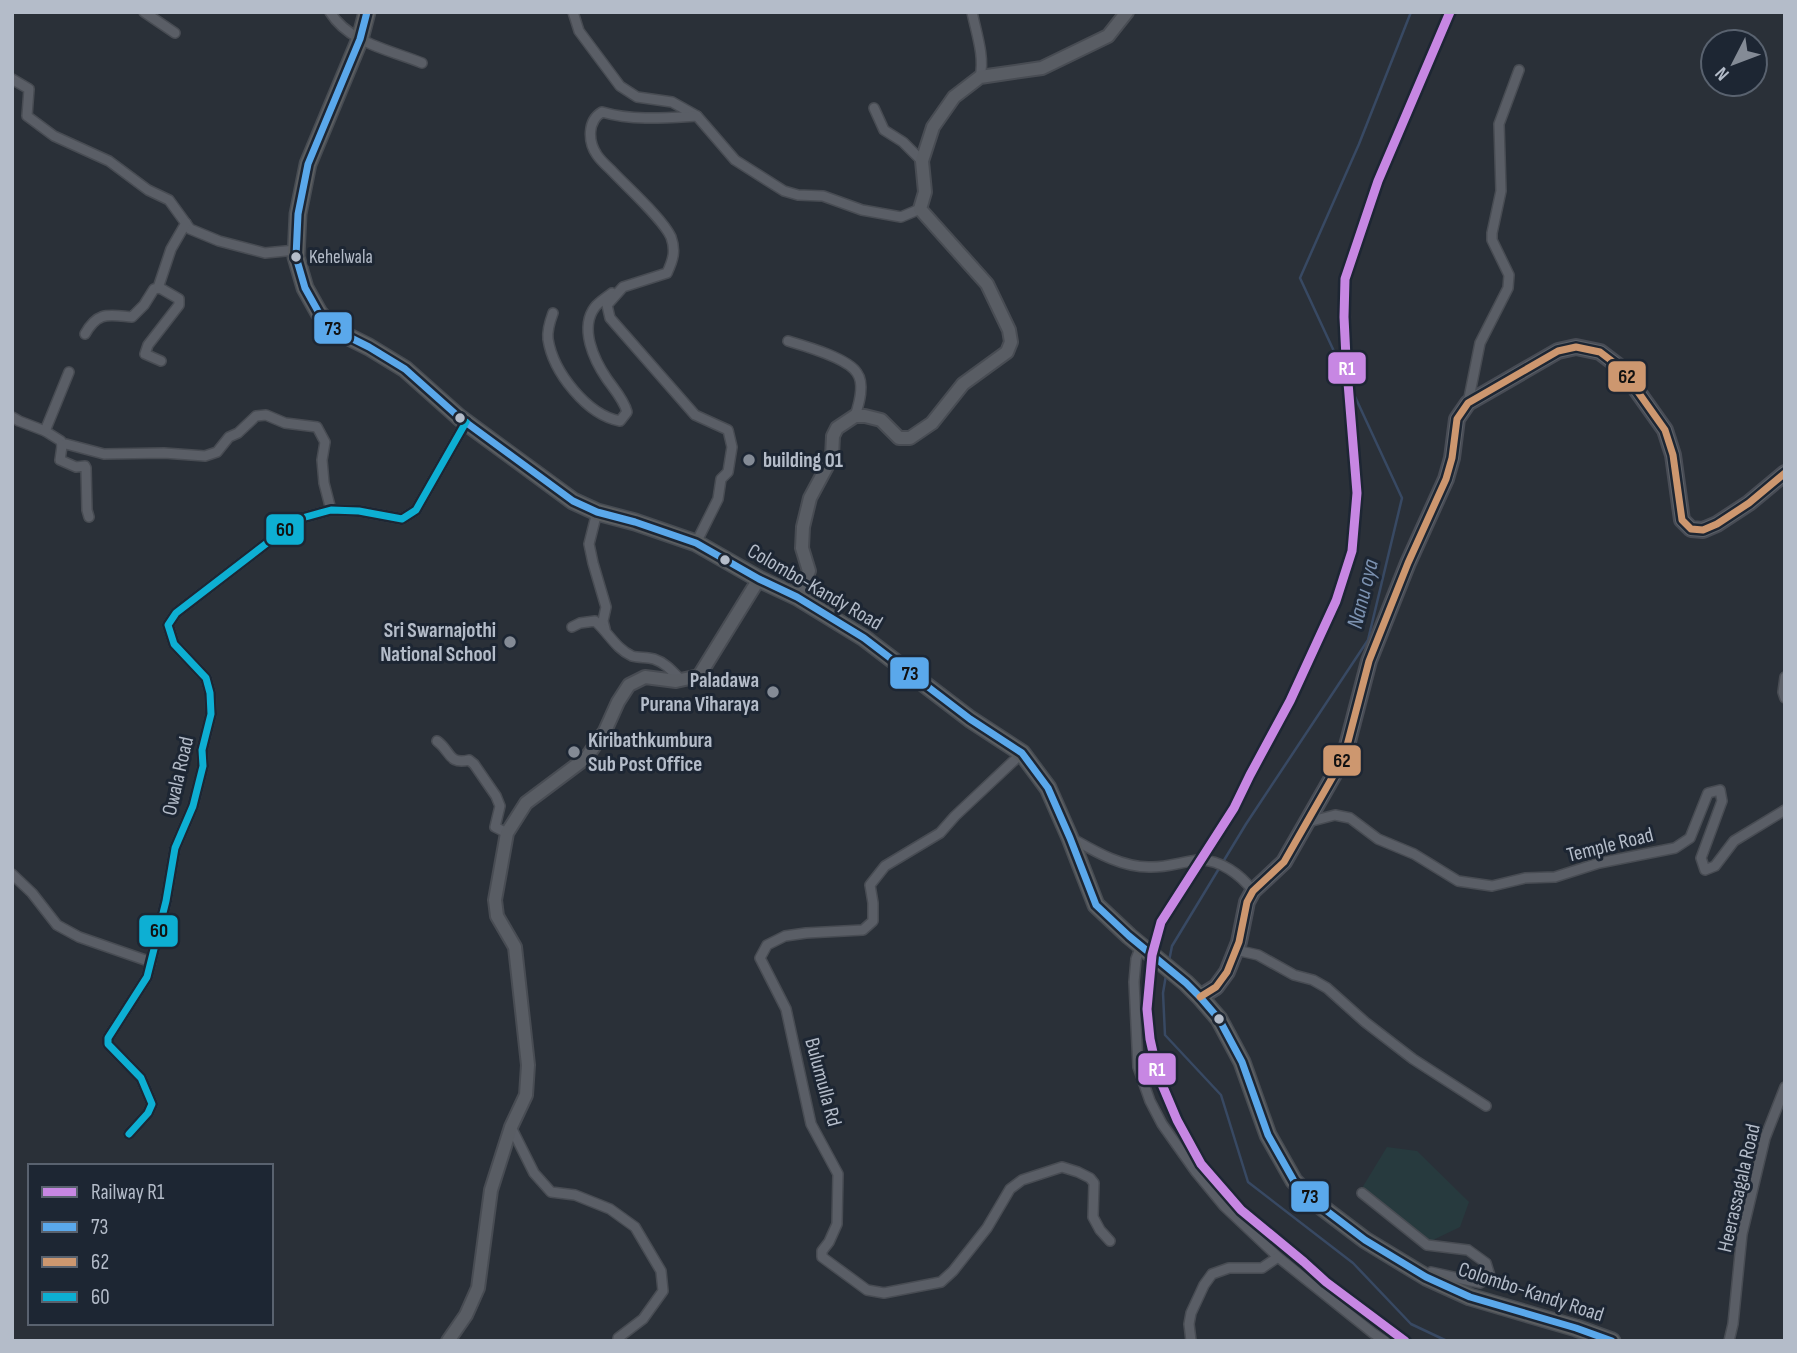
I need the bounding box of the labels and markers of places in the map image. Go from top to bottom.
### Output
place label: Kehelwala [309,246,373,269]
marker: Kehelwala [289,250,303,264]
unlabelled marker [453,411,467,425]
place label: building 01 [763,448,843,473]
marker: building 01 [741,452,757,468]
unlabelled marker [718,553,732,567]
place label: Sri Swarnajothi National School [380,618,496,667]
marker: Sri Swarnajothi National School [502,634,518,650]
place label: Paladawa Purana Viharaya [640,668,759,717]
marker: Paladawa Purana Viharaya [765,684,781,700]
place label: Kiribathkumbura Sub Post Office [588,728,712,777]
marker: Kiribathkumbura Sub Post Office [566,744,582,760]
unlabelled marker [1212,1012,1226,1026]

